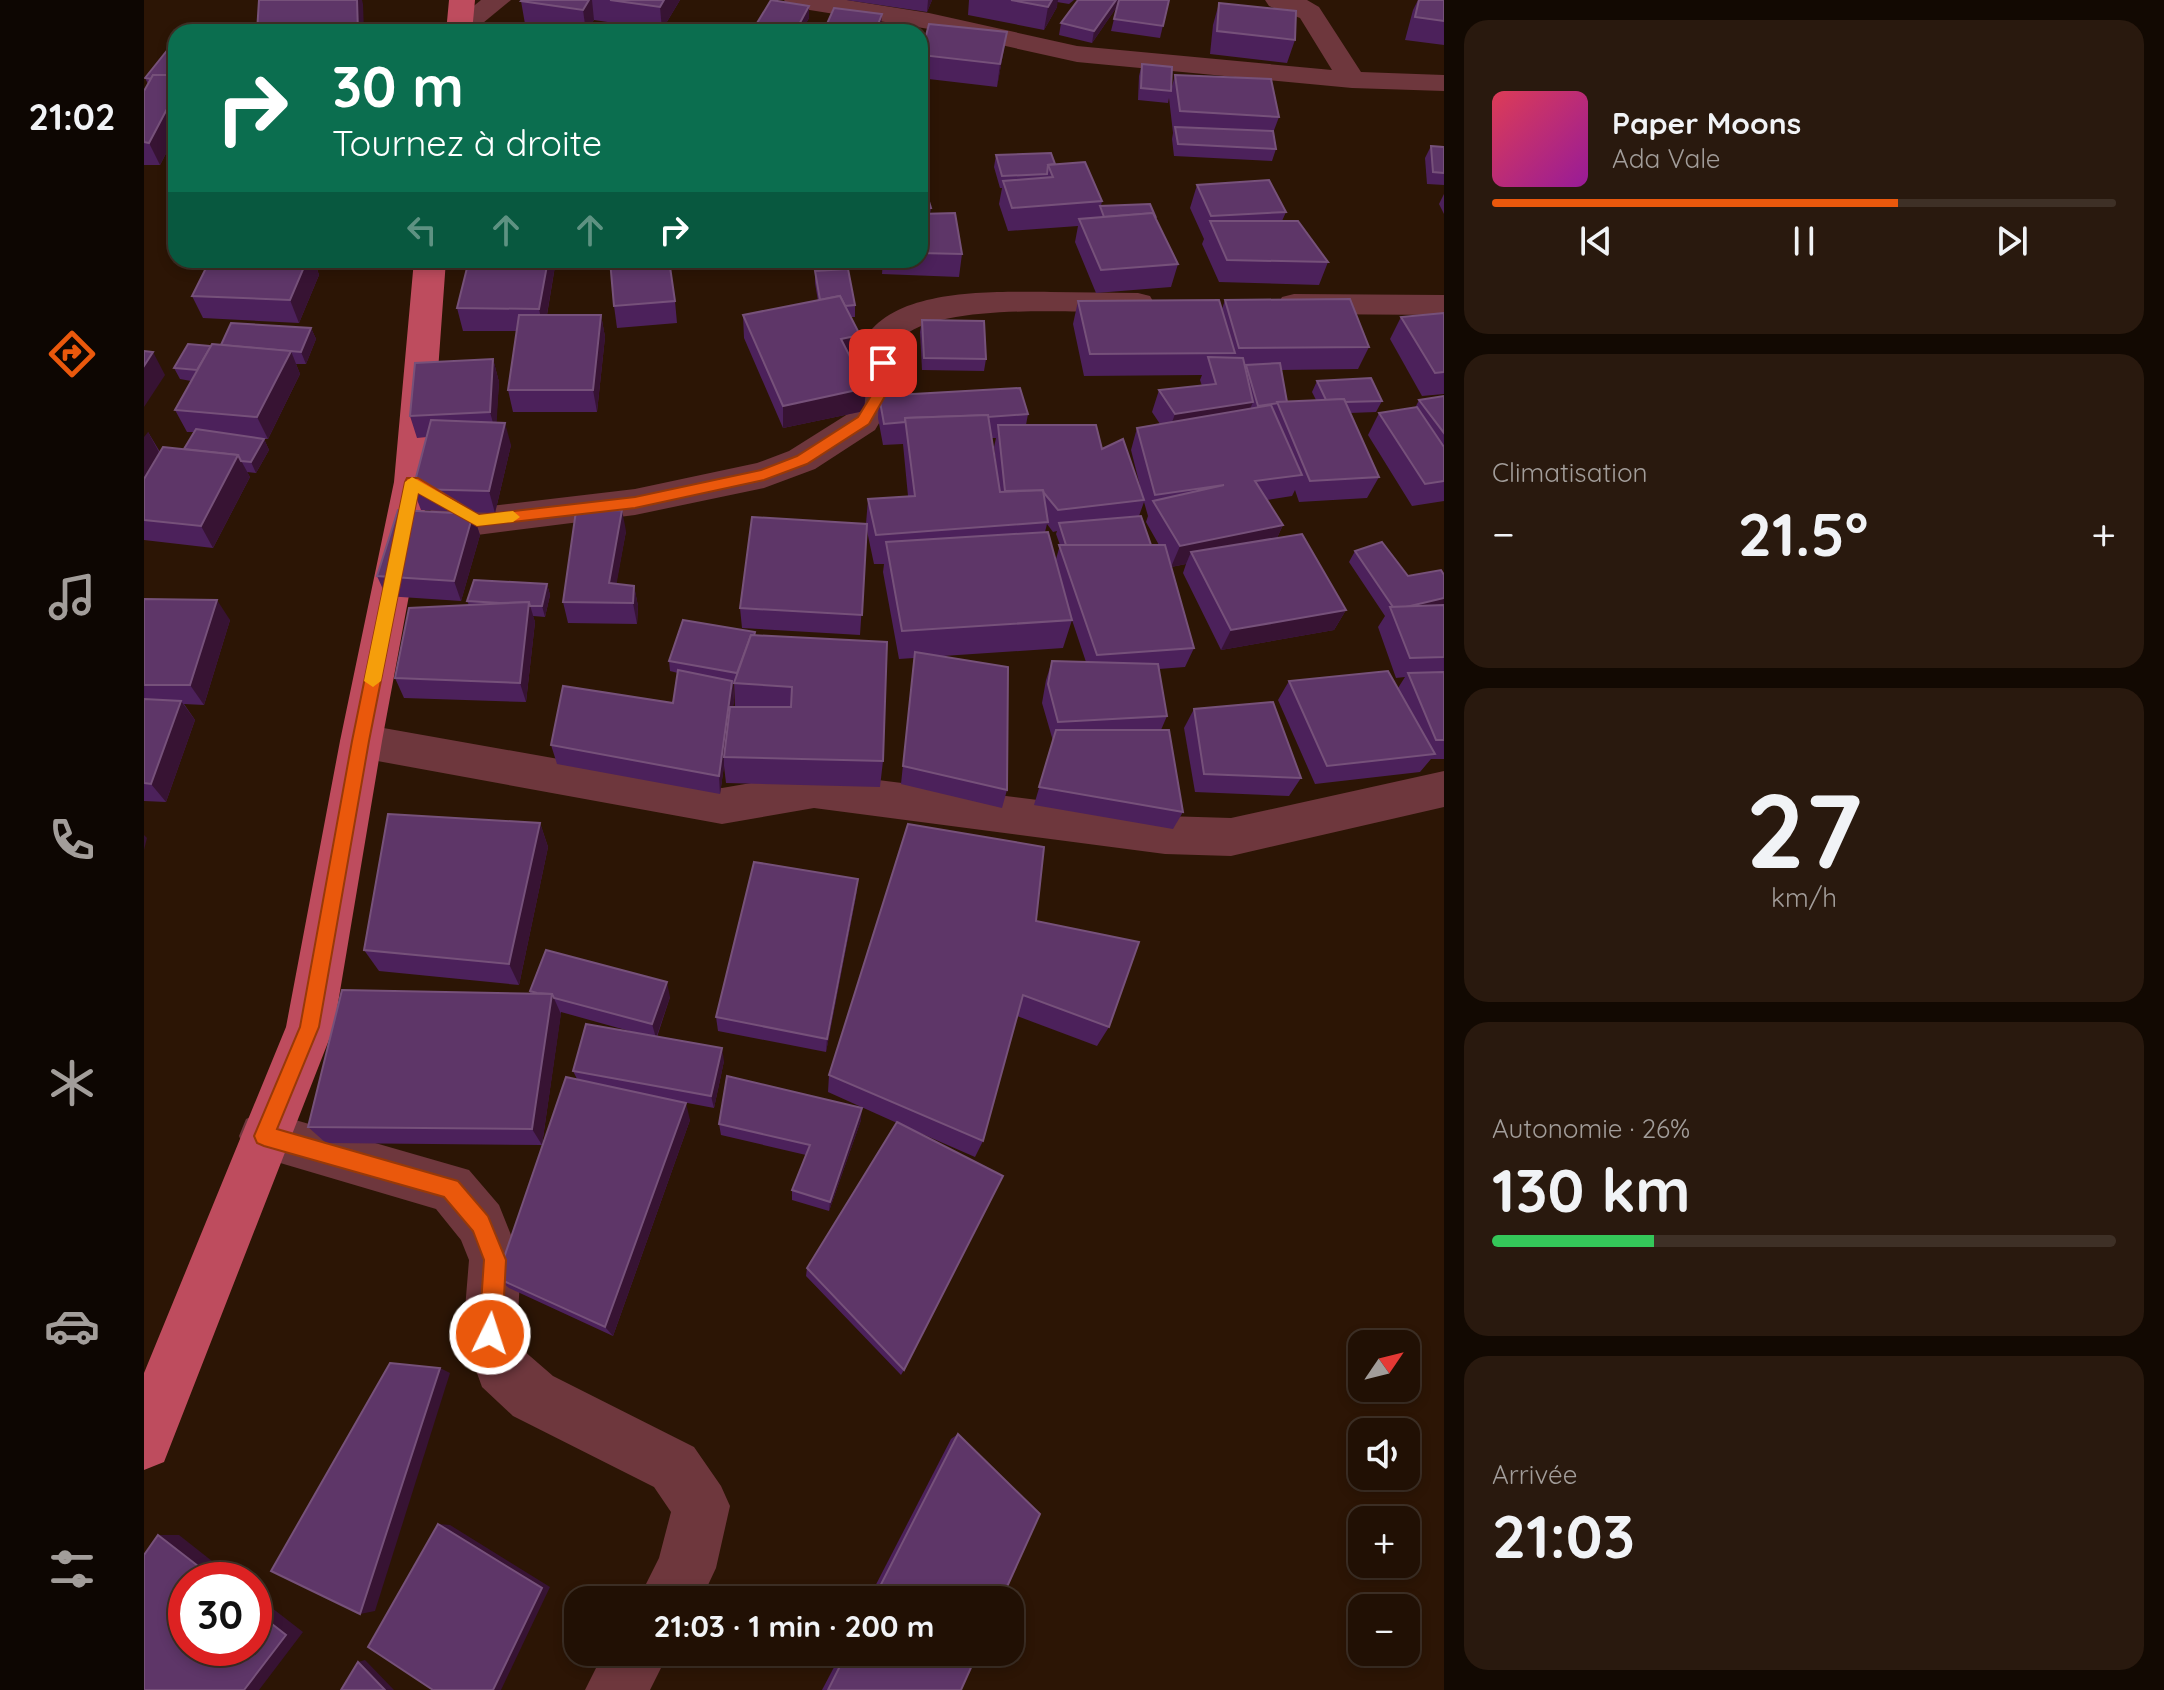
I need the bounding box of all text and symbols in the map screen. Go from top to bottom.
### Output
text: 30 m [332,51,464,121]
icon: right [200,56,304,160]
text: 21:02 [29,94,115,139]
text: Paper Moons [1612,104,1801,142]
text: Tournez à droite [332,120,602,165]
text: Ada Vale [1612,142,1721,175]
icon: left [400,208,444,252]
icon: ahead [484,208,528,252]
icon: ahead [568,208,612,252]
icon: right [652,208,696,252]
icon: previous [1574,219,1618,263]
icon: pause [1782,219,1826,263]
icon: next [1990,219,2034,263]
icon: directions [44,326,100,382]
pin [849,329,917,397]
icon: arrive [861,341,905,385]
text: Climatisation [1492,456,1648,489]
text: 21.5° [1738,496,1868,571]
text: − [1492,506,1515,561]
text: + [2091,506,2116,561]
icon: music [44,569,100,625]
text: 27 [1746,764,1862,894]
icon: phone [44,812,100,868]
text: km/h [1771,881,1837,914]
icon: climate [44,1055,100,1111]
text: Autonomie · 26% [1492,1112,1690,1145]
text: 130 km [1492,1152,1691,1227]
position arrow [448,1292,532,1376]
icon: car [44,1298,100,1354]
north arrow [1348,1330,1420,1402]
map controls [1348,1330,1420,1666]
button: sound [1348,1418,1420,1490]
text: Arrivée [1492,1458,1577,1491]
text: 21:03 [1492,1498,1635,1573]
button: + [1348,1506,1420,1578]
icon: filters [44,1541,100,1597]
speed limit sign: 30 [168,1562,272,1666]
button: − [1348,1594,1420,1666]
text: 21:03 · 1 min · 200 m [653,1607,935,1645]

